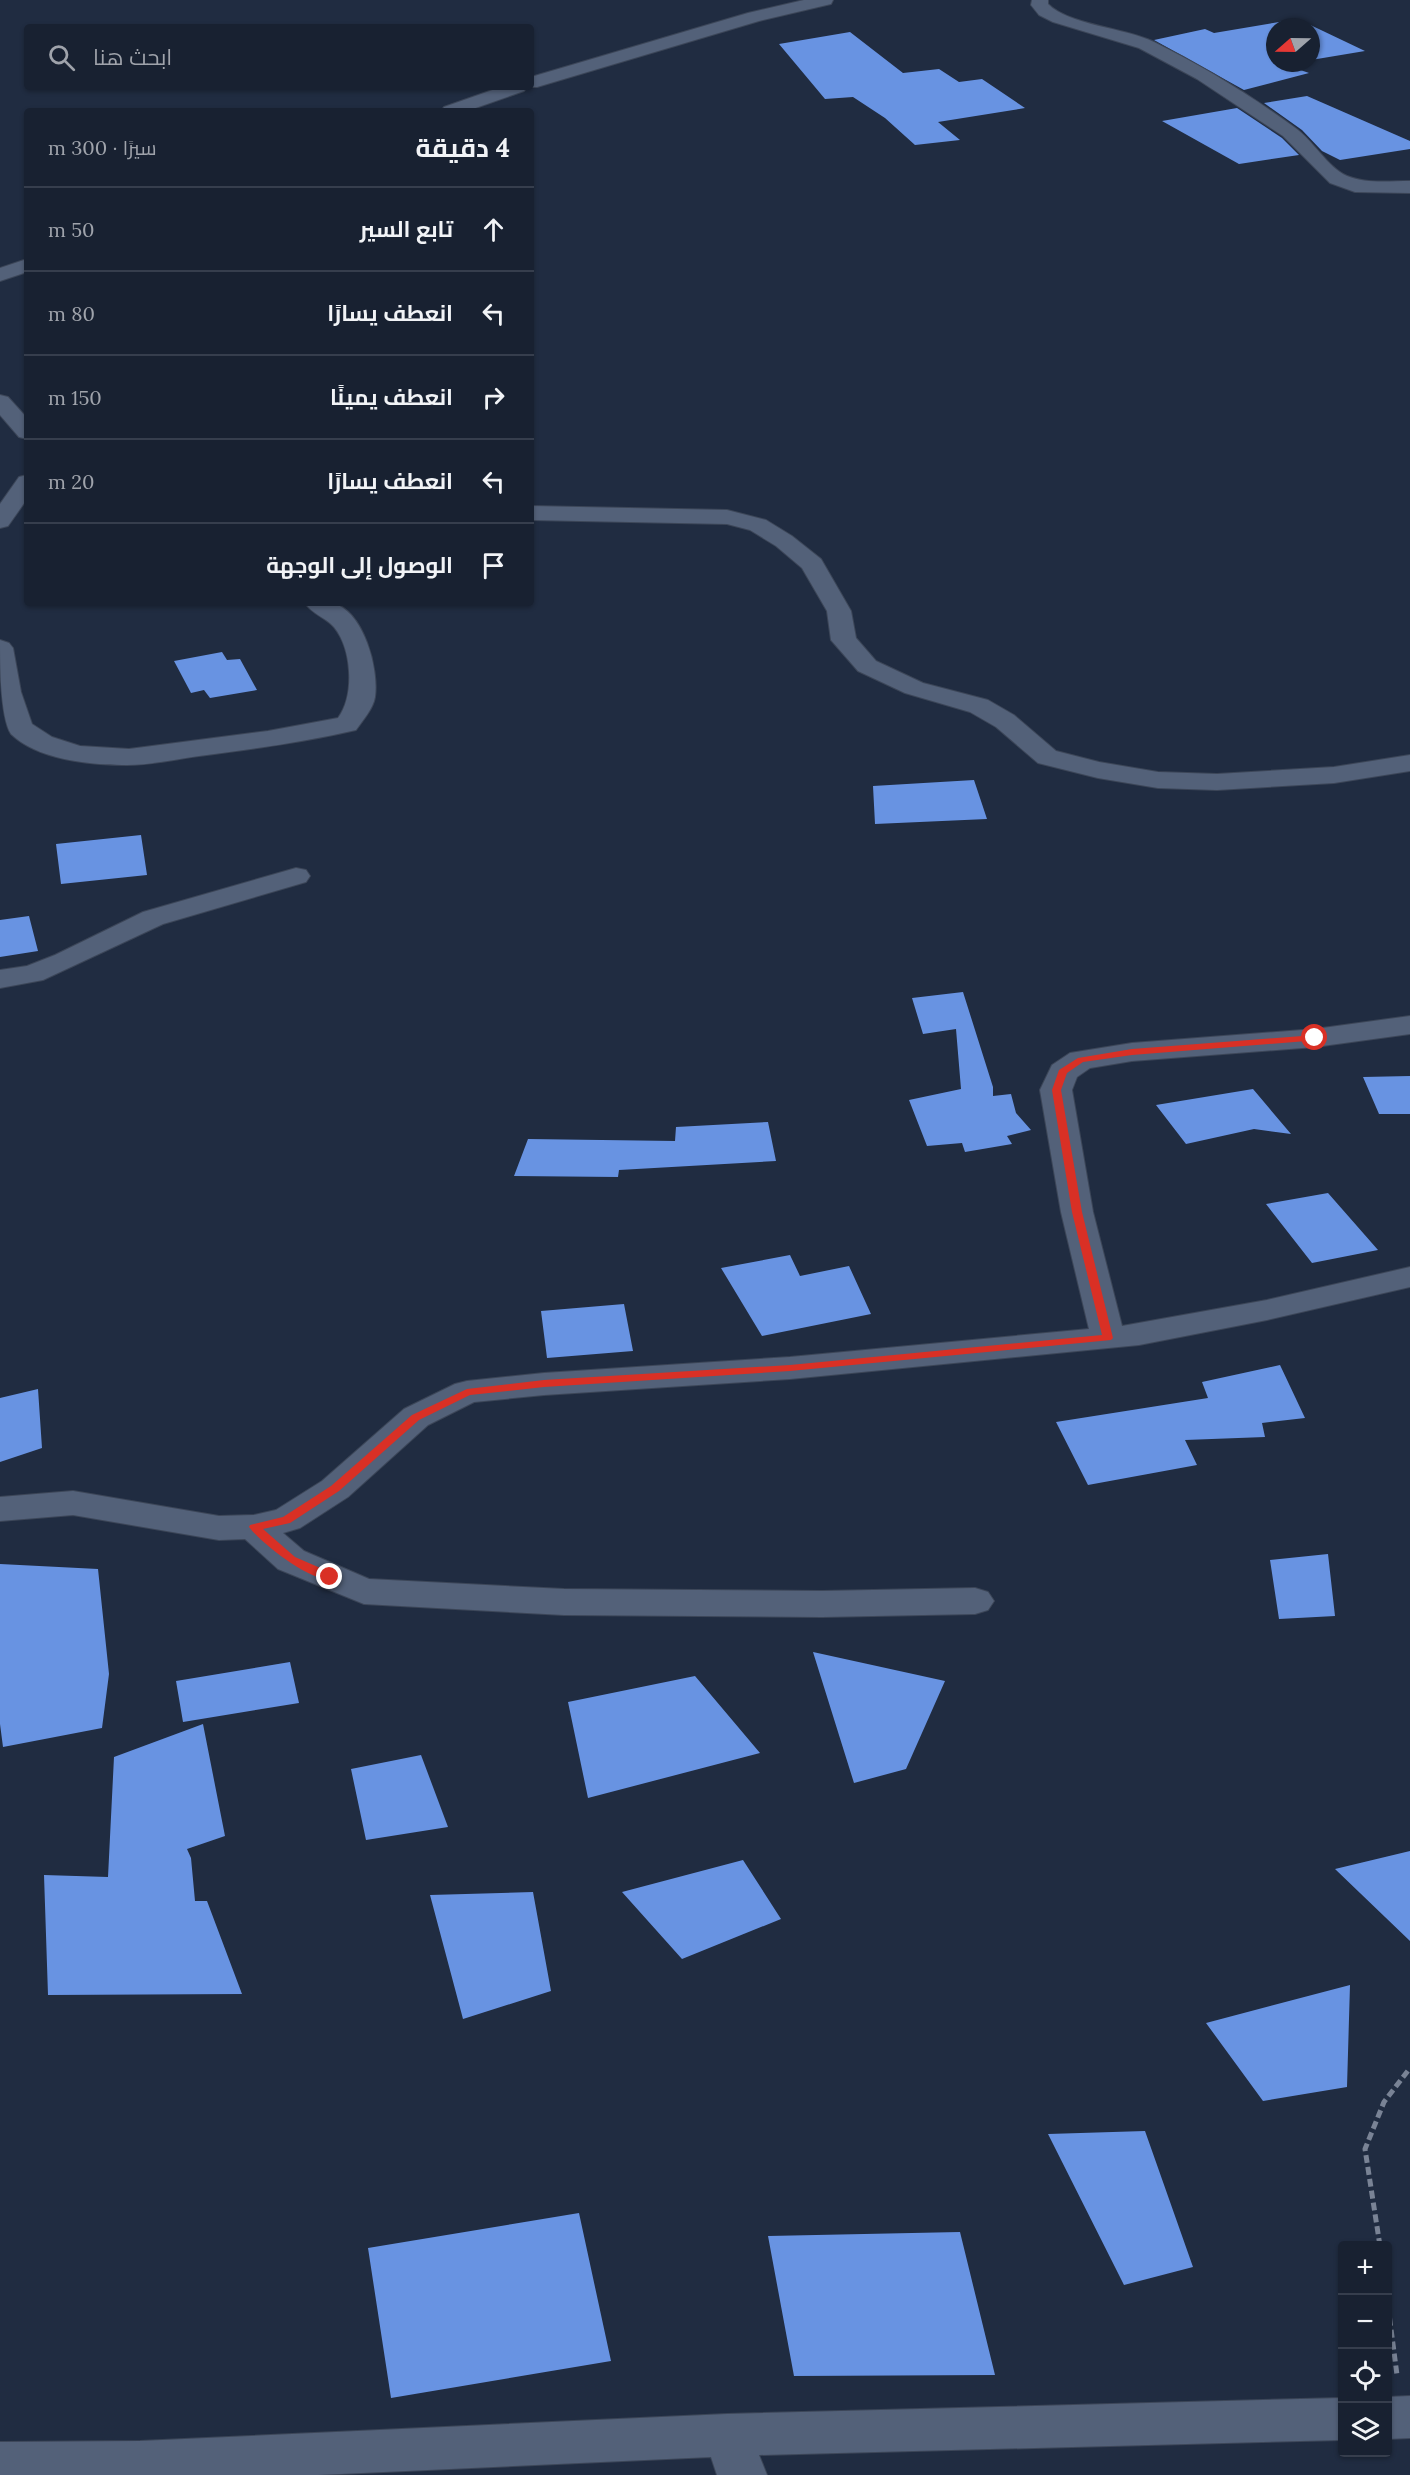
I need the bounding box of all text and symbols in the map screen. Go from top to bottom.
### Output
north arrow [1266,18,1320,72]
search box [24,24,534,90]
icon: search [45,41,78,74]
text: ابحث هنا [93,43,172,71]
text: 4 دقيقة [415,131,510,164]
text: سيرًا · 300 m [48,135,156,160]
icon: ahead [477,213,510,246]
text: تابع السير [360,215,453,243]
text: 50 m [48,217,94,242]
icon: left [477,297,510,330]
text: انعطف يسارًا [327,299,453,327]
text: 80 m [48,301,95,326]
icon: right [477,381,510,414]
text: انعطف يمينًا [330,383,453,411]
text: 150 m [48,385,102,410]
icon: left [477,465,510,498]
text: انعطف يسارًا [327,467,453,495]
text: 20 m [48,469,94,494]
icon: arrive [477,549,510,582]
text: الوصول إلى الوجهة [266,551,453,579]
route start [1301,1024,1327,1050]
route end [316,1563,342,1589]
map controls [1338,2241,1392,2457]
button: + [1338,2241,1392,2295]
button: − [1338,2295,1392,2349]
button: locate [1338,2349,1392,2403]
button: layers [1338,2403,1392,2457]

